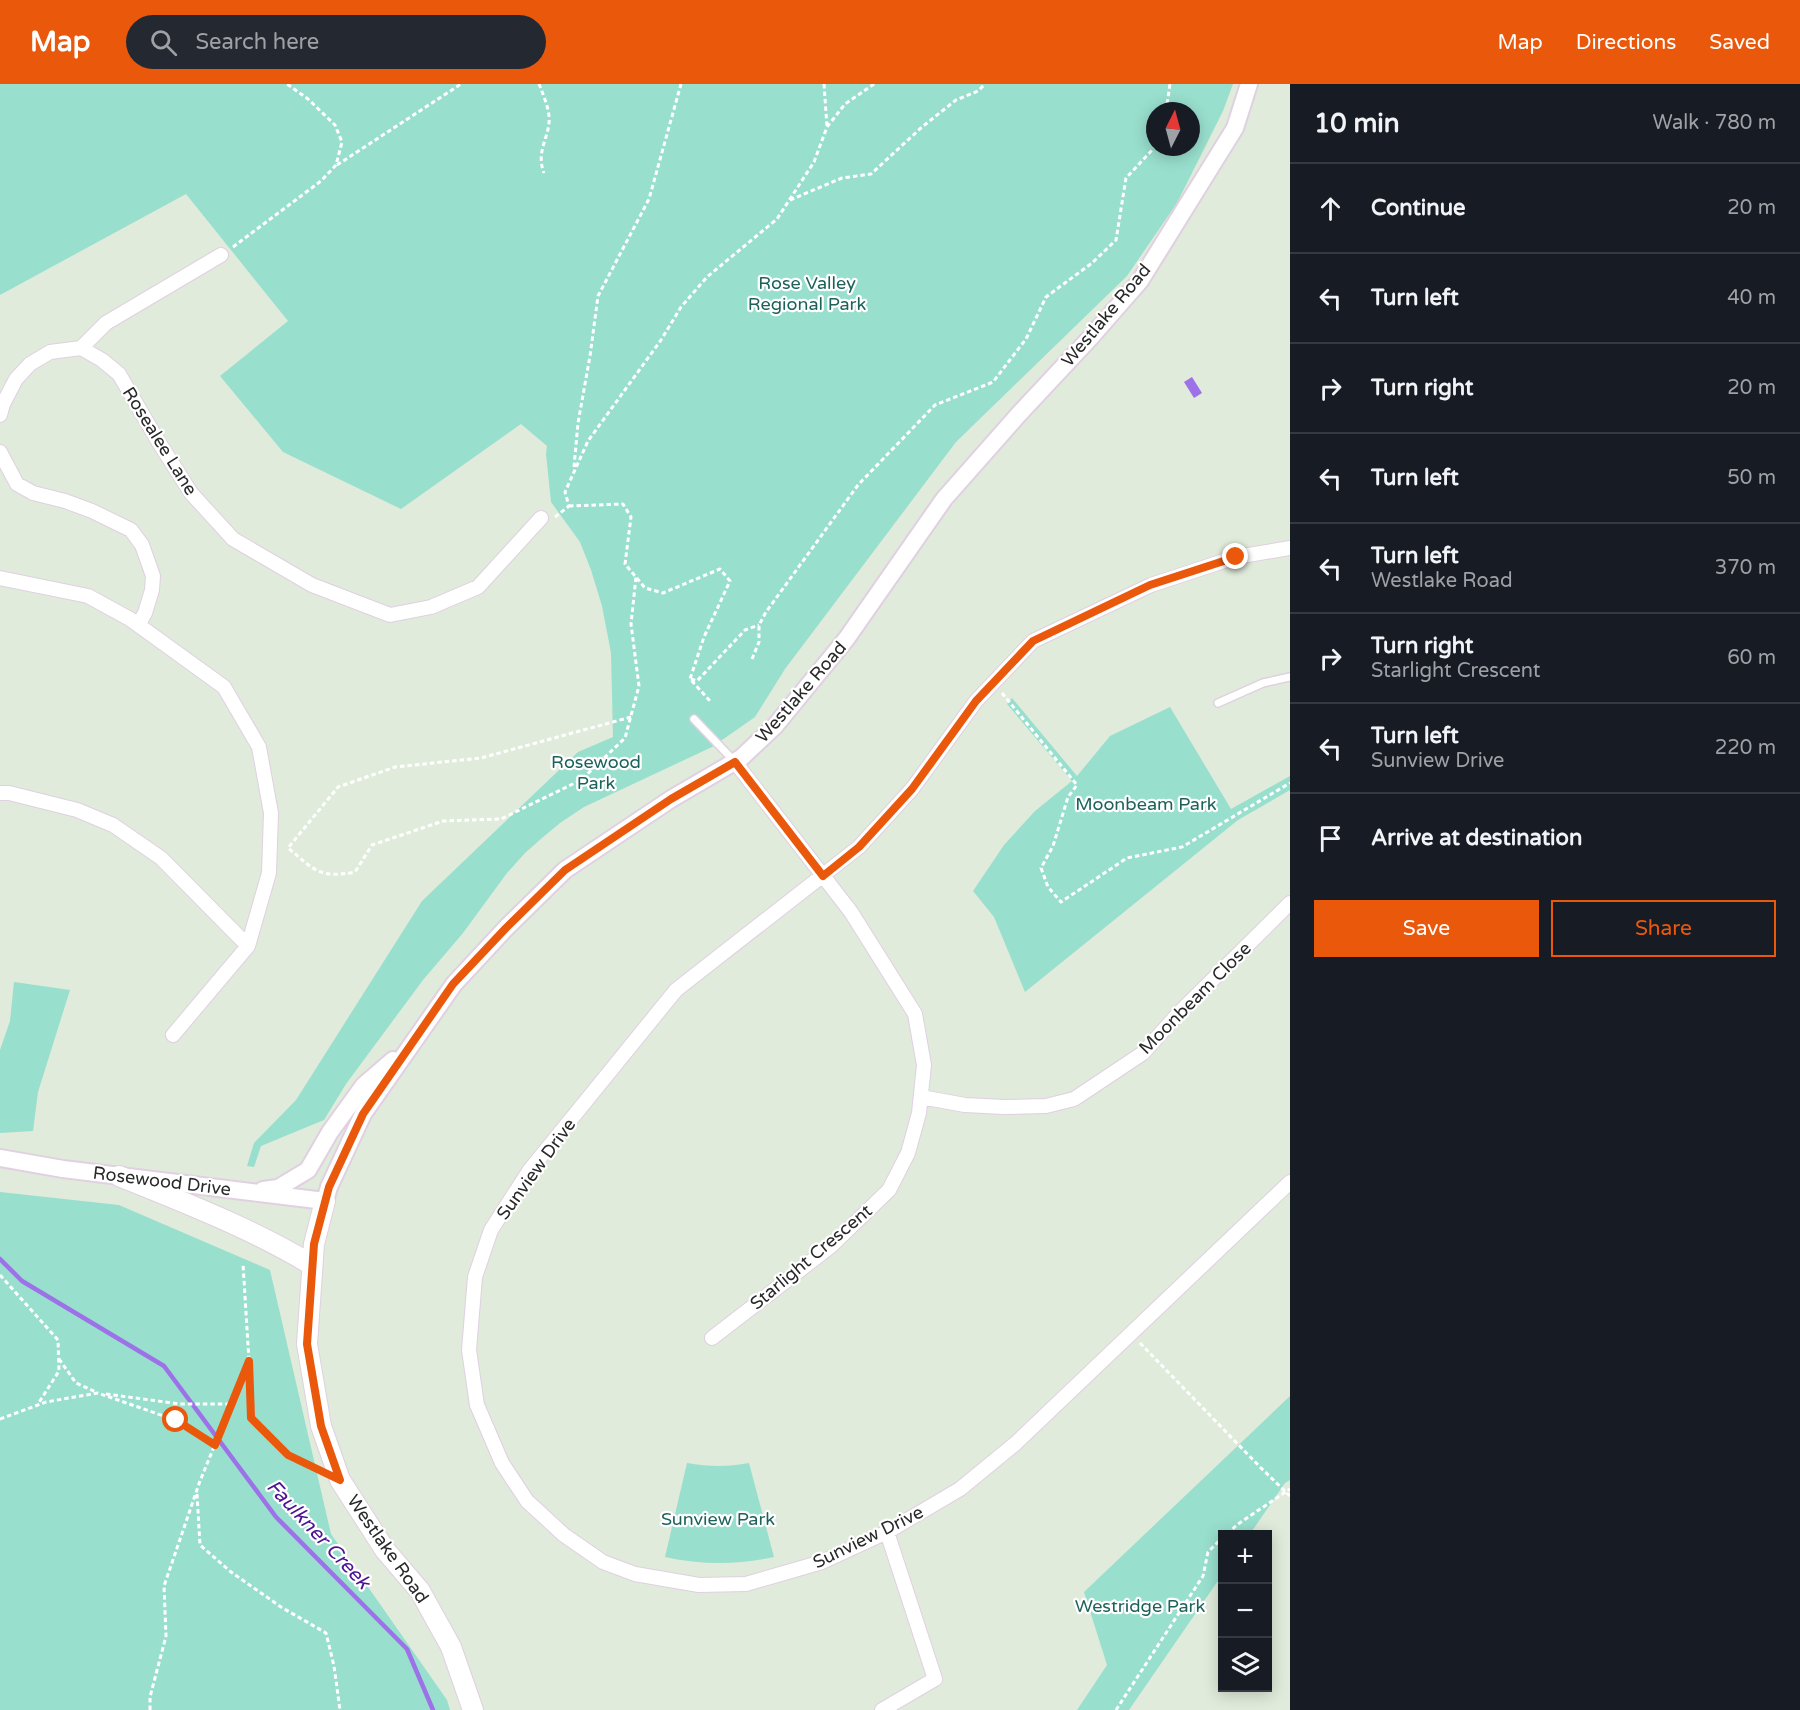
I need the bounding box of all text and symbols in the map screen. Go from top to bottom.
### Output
search box [126,15,546,69]
text: Map [30,25,90,59]
icon: search [147,26,180,59]
text: Search here [195,29,319,55]
text: Map [1497,30,1543,55]
text: Directions [1576,30,1676,55]
text: Saved [1709,30,1770,55]
north arrow [1146,102,1200,156]
text: 10 min [1314,108,1400,139]
text: Walk · 780 m [1653,111,1776,135]
icon: ahead [1314,192,1347,225]
text: Continue [1371,195,1466,221]
text: 20 m [1727,196,1776,220]
street label: Westlake Road [1057,259,1155,371]
park label: Rose Valley Regional Park [748,272,866,315]
icon: left [1314,282,1347,315]
text: Turn left [1371,285,1459,311]
text: 40 m [1727,286,1776,310]
icon: right [1314,372,1347,405]
text: Turn right [1371,375,1473,401]
text: 20 m [1727,376,1776,400]
street label: Rosealee Lane [118,383,202,499]
icon: left [1314,462,1347,495]
text: Turn left [1371,465,1459,491]
text: 50 m [1727,466,1776,490]
route end [1222,543,1248,569]
text: Turn left [1371,543,1459,569]
icon: left [1314,552,1347,585]
text: 370 m [1715,556,1776,580]
text: Westlake Road [1371,569,1513,593]
text: Turn right [1371,633,1473,659]
street label: Westlake Road [751,637,851,747]
icon: right [1314,642,1347,675]
text: 60 m [1727,646,1776,670]
text: Starlight Crescent [1371,659,1540,683]
text: Turn left [1371,723,1459,749]
icon: left [1314,732,1347,765]
text: 220 m [1715,736,1776,760]
text: Sunview Drive [1371,749,1504,773]
park label: Rosewood Park [551,751,641,794]
park label: Moonbeam Park [1075,793,1217,815]
icon: arrive [1314,822,1347,855]
text: Arrive at destination [1371,825,1582,851]
button: Save [1314,900,1539,957]
button: Share [1551,900,1776,957]
street label: Moonbeam Close [1134,937,1256,1059]
street label: Sunview Drive [492,1114,580,1224]
street label: Rosewood Drive [92,1162,232,1200]
street label: Starlight Crescent [746,1200,877,1314]
route start [162,1406,188,1432]
water label: Faulkner Creek [261,1475,377,1596]
street label: Westlake Road [342,1491,434,1607]
street label: Sunview Drive [809,1501,927,1573]
park label: Sunview Park [661,1508,775,1530]
map controls [1218,1530,1272,1692]
button: + [1218,1530,1272,1584]
button: − [1218,1584,1272,1638]
park label: Westridge Park [1075,1595,1205,1617]
button: layers [1218,1638,1272,1692]

